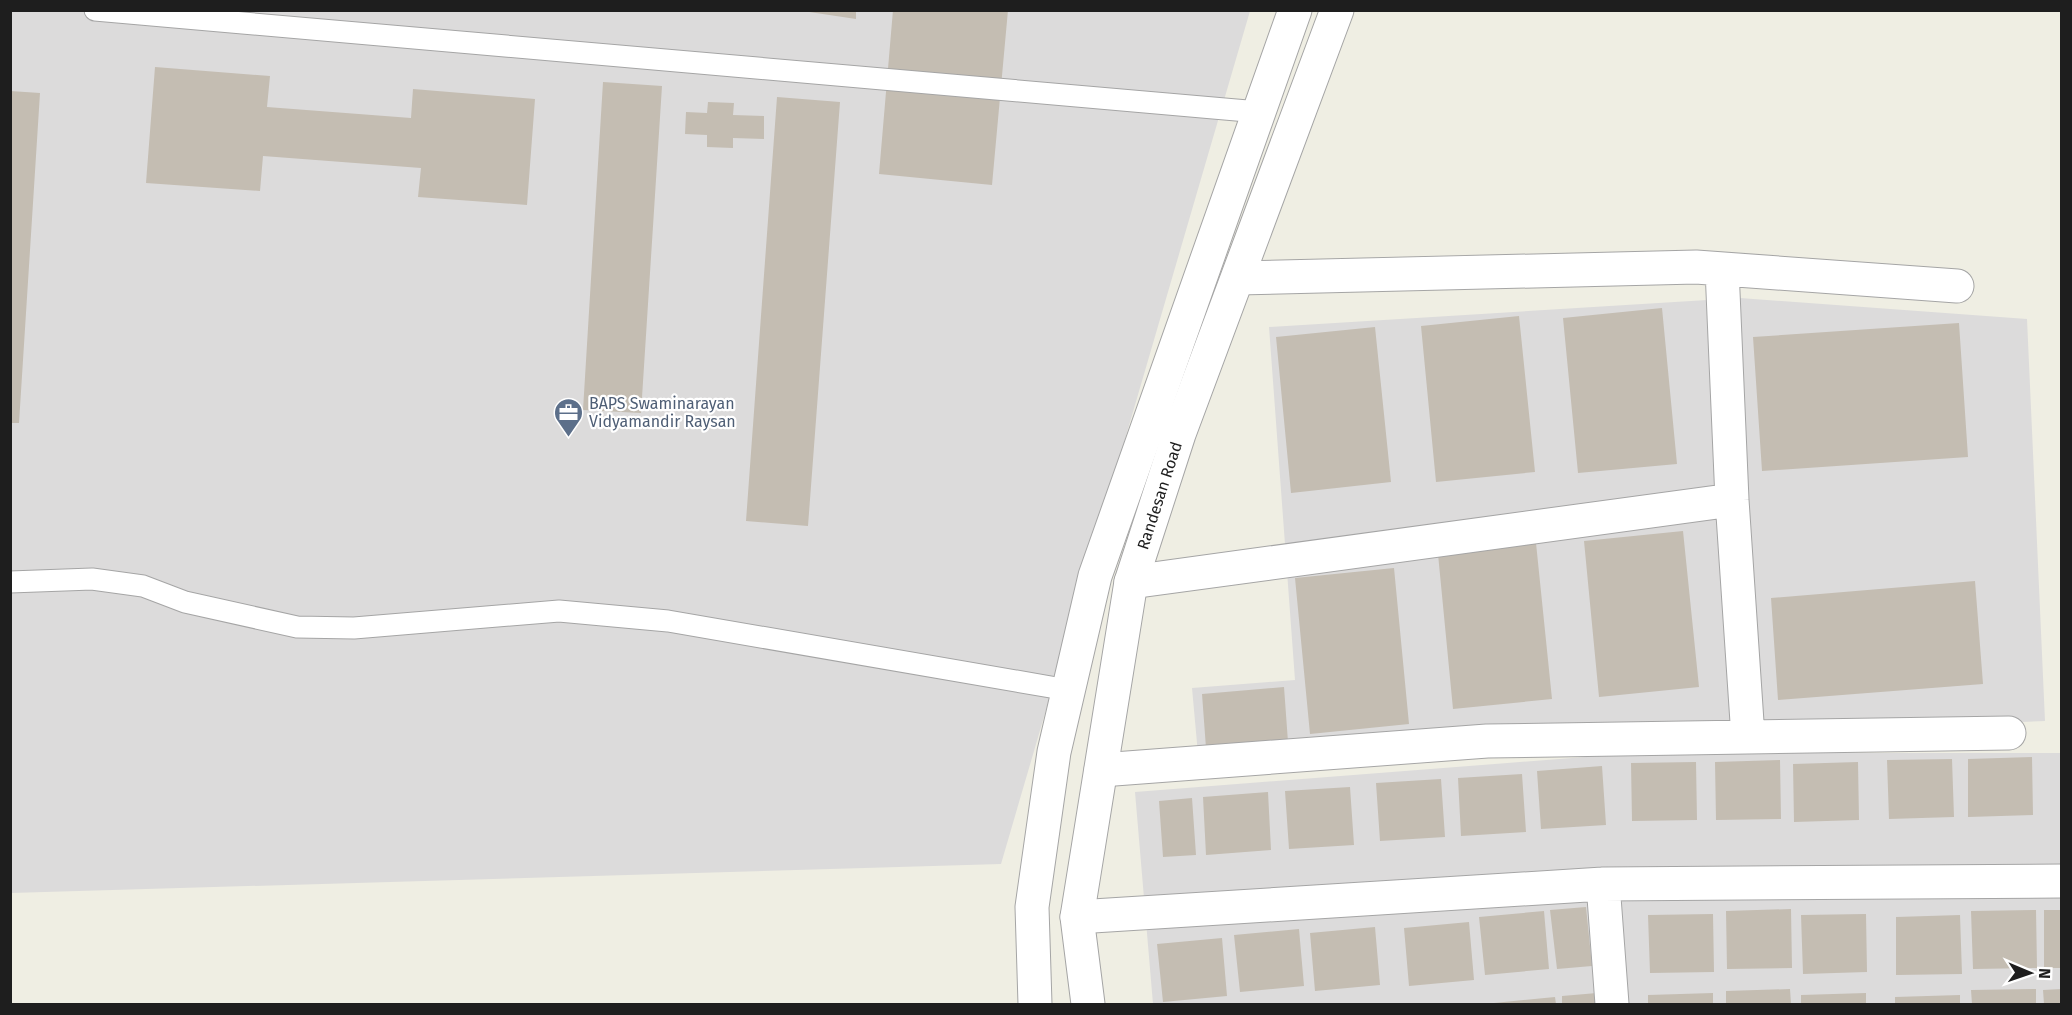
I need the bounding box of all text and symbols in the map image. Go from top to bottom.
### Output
place label: BAPS Swaminarayan Vidyamandir Raysan [589,394,736,431]
office icon: BAPS Swaminarayan Vidyamandir Raysan [552,396,584,438]
street label: Randesan Road [1133,439,1185,552]
north arrow [2000,943,2060,1003]
text: N [2035,968,2054,979]

